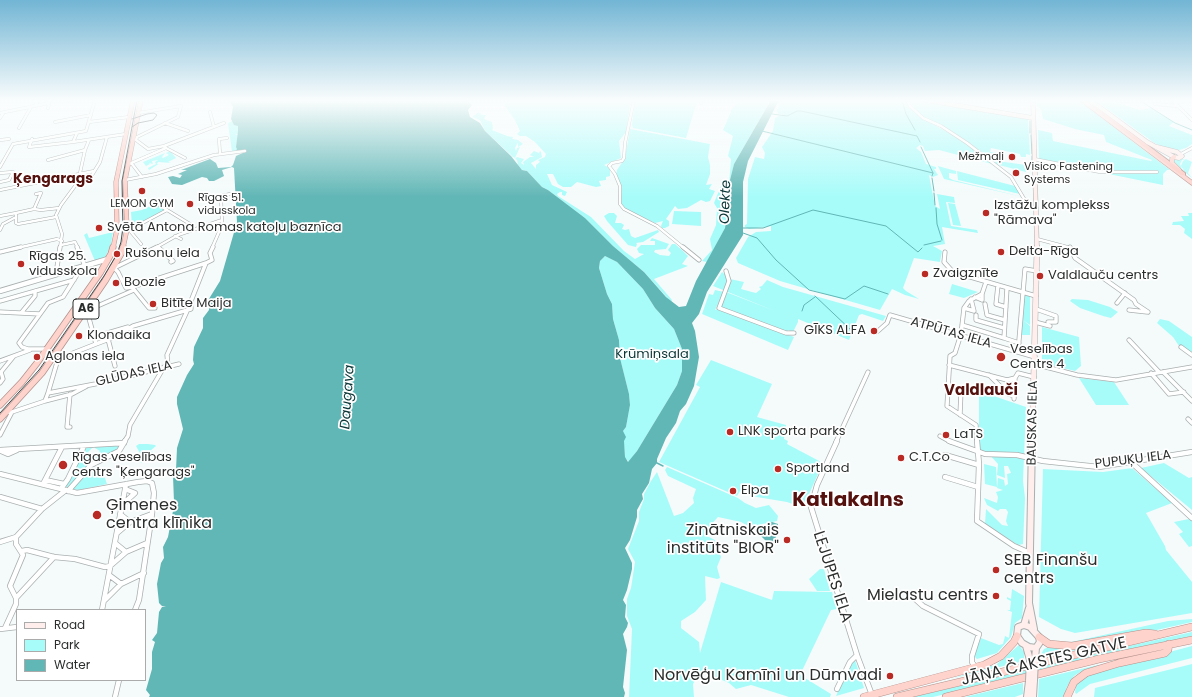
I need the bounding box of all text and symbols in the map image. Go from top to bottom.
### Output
place label: Mežmaļi [959,150,1004,164]
marker: Mežmaļi [1007,152,1017,162]
place label: Visico Fastening Systems [1024,160,1113,186]
marker: Visico Fastening Systems [1011,168,1021,178]
district label: Ķengarags [13,171,93,187]
water label: Olekte [717,180,735,224]
marker: LEMON GYM [137,186,147,196]
place label: Rīgas 51. vidusskola [198,191,256,217]
place label: LEMON GYM [110,197,174,211]
place label: Izstāžu komplekss "Rāmava" [994,198,1110,229]
marker: Rīgas 51. vidusskola [185,199,195,209]
marker: Izstāžu komplekss "Rāmava" [981,208,991,218]
place label: Svētā Antona Romas katoļu baznīca [107,220,342,236]
marker: Svētā Antona Romas katoļu baznīca [94,223,104,233]
place label: Delta-Rīga [1009,244,1079,260]
place label: Rušonu iela [125,246,200,262]
marker: Delta-Rīga [996,247,1006,257]
place label: Rīgas 25. vidusskola [29,249,97,280]
marker: Rušonu iela [112,249,122,259]
marker: Rīgas 25. vidusskola [16,259,26,269]
place label: Zvaigznīte [933,266,998,282]
place label: Valdlauču centrs [1048,268,1158,284]
marker: Zvaigznīte [920,269,930,279]
marker: Valdlauču centrs [1035,271,1045,281]
place label: Boozie [124,275,166,291]
marker: Boozie [111,278,121,288]
place label: Bitīte Maija [161,296,232,312]
road number: A6 [73,299,99,319]
marker: Bitīte Maija [148,299,158,309]
street label: ATPŪTAS IELA [909,314,993,352]
place label: GĪKS ALFA [804,323,866,339]
marker: GĪKS ALFA [869,326,879,336]
place label: Klondaika [87,328,151,344]
marker: Klondaika [74,331,84,341]
place label: Veselības Centrs 4 [1010,342,1072,373]
park label: Krūmiņsala [615,347,689,363]
place label: Aglonas iela [45,349,125,365]
marker: Veselības Centrs 4 [995,351,1007,363]
marker: Aglonas iela [32,352,42,362]
street label: GLŪDAS IELA [94,358,174,390]
water label: Daugava [337,364,359,430]
street label: BAUSKAS IELA [1024,380,1042,466]
district label: Valdlauči [944,382,1018,400]
place label: LNK sporta parks [738,424,846,440]
marker: LNK sporta parks [725,427,735,437]
place label: LaTS [954,427,983,443]
marker: LaTS [941,430,951,440]
street label: PUPUĶU IELA [1094,448,1172,472]
place label: Rīgas veselības centrs "Ķengarags" [72,450,195,481]
place label: C.T.Co [909,450,950,466]
marker: C.T.Co [896,453,906,463]
marker: Rīgas veselības centrs "Ķengarags" [57,459,69,471]
place label: Sportland [786,461,849,477]
marker: Sportland [773,464,783,474]
place label: Elpa [741,483,768,499]
marker: Elpa [728,486,738,496]
district label: Katlakalns [792,489,904,513]
place label: Ģimenes centra klīnika [106,496,212,534]
marker: Ģimenes centra klīnika [91,509,103,521]
place label: Zinātniskais institūts "BIOR" [667,521,779,559]
street label: LEJUPES IELA [808,529,856,625]
marker: Zinātniskais institūts "BIOR" [782,535,792,545]
place label: SEB Finanšu centrs [1004,551,1098,589]
marker: SEB Finanšu centrs [991,565,1001,575]
place label: Mielastu centrs [867,586,988,606]
marker: Mielastu centrs [991,591,1001,601]
legend [16,609,146,681]
text: Road [54,616,85,633]
street label: JĀŅA ČAKSTES GATVE [959,634,1129,690]
text: Park [54,636,80,653]
text: Water [54,656,90,673]
place label: Norvēģu Kamīni un Dūmvadi [654,666,882,686]
marker: Norvēģu Kamīni un Dūmvadi [885,671,895,681]

